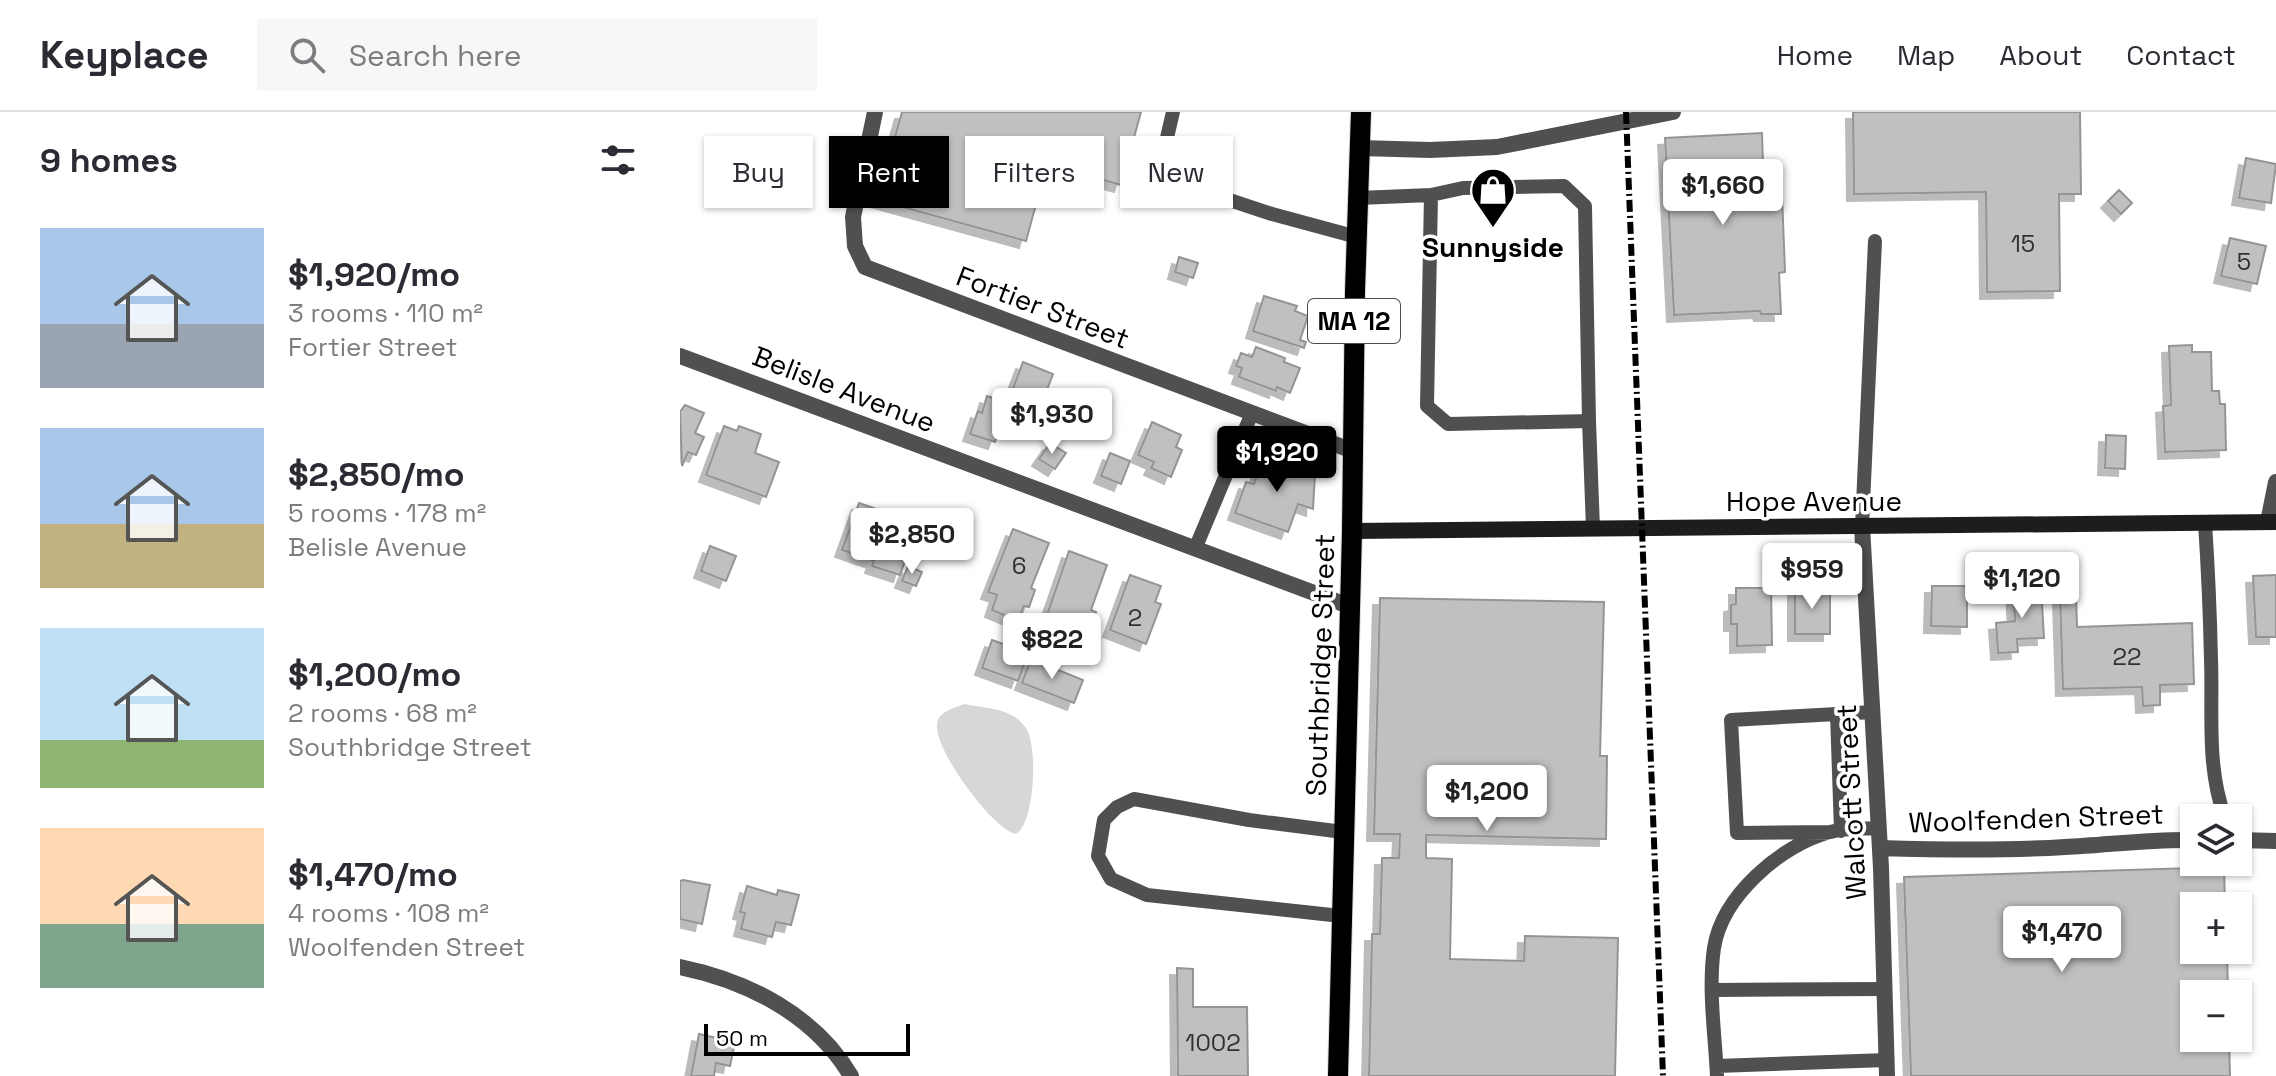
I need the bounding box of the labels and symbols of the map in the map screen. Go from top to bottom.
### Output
pin: $1,660 [1658,159,1788,227]
shop icon: Sunnyside [1469,166,1517,229]
house number: 15 [2011,228,2035,259]
place label: Sunnyside [1422,229,1564,265]
house number: 5 [2237,246,2251,277]
street label: Fortier Street [951,258,1135,356]
road number: MA 12 [1308,299,1400,343]
street label: Belisle Avenue [748,338,940,440]
pin: $1,930 [987,388,1117,456]
pin: $1,920 [1212,426,1342,494]
street label: Hope Avenue [1726,483,1902,519]
pin: $2,850 [847,508,977,576]
street label: Southbridge Street [1297,533,1343,797]
pin: $959 [1765,543,1859,611]
house number: 6 [1012,550,1026,581]
pin: $1,120 [1957,552,2087,620]
house number: 2 [1128,602,1142,633]
pin: $822 [1005,613,1099,681]
house number: 22 [2113,641,2141,672]
street label: Walcott Street [1828,703,1874,901]
pin: $1,200 [1422,765,1552,833]
street label: Woolfenden Street [1908,796,2164,840]
pin: $1,470 [1997,906,2127,974]
scale bar [704,1020,910,1056]
house number: 1002 [1185,1027,1241,1058]

